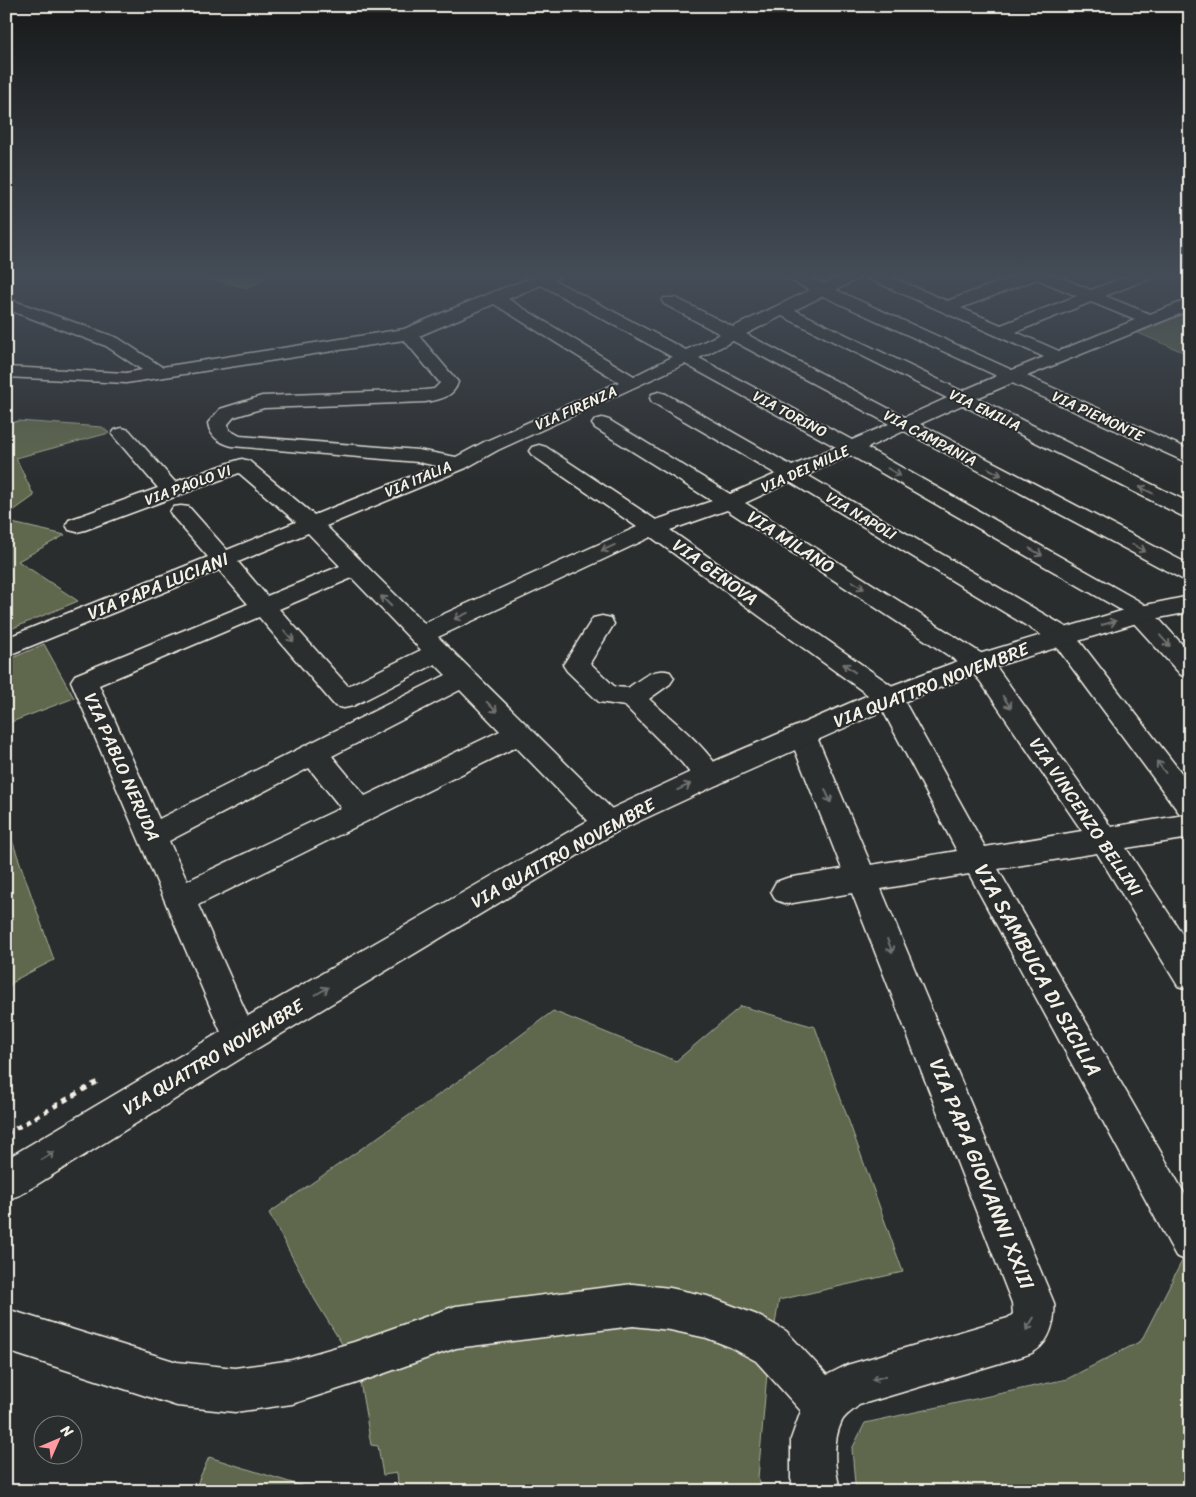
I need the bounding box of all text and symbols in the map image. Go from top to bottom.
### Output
street label: VIA FIRENZA [531,378,621,438]
street label: VIA EMILIA [945,381,1025,439]
street label: VIA TORINO [748,383,832,445]
street label: VIA PIEMONTE [1048,383,1150,449]
street label: VIA CAMPANIA [879,403,981,473]
street label: VIA DEI MILLE [757,437,855,500]
street label: VIA ITALIA [381,453,455,505]
street label: VIA PAOLO VI [141,457,235,513]
one-way arrow [887,467,901,477]
one-way arrow [988,467,1003,477]
street label: VIA NAPOLI [821,485,902,548]
one-way arrow [1139,485,1154,494]
street label: VIA MILANO [741,502,841,582]
street label: VIA GENOVA [665,530,765,614]
street label: VIA PAPA LUCIANI [82,543,234,629]
one-way arrow [1131,543,1146,553]
one-way arrow [601,544,616,553]
one-way arrow [1028,547,1043,557]
one-way arrow [851,580,865,590]
one-way arrow [380,594,392,607]
one-way arrow [454,612,469,622]
one-way arrow [1101,618,1117,627]
one-way arrow [283,630,295,643]
street label: VIA QUATTRO NOVEMBRE [829,633,1034,737]
one-way arrow [1159,635,1171,648]
one-way arrow [842,663,856,673]
street label: VIA PABLO NERUDA [75,687,169,847]
one-way arrow [1002,694,1012,708]
one-way arrow [486,700,498,713]
street label: VIA VINCENZO BELLINI [1020,731,1152,904]
one-way arrow [1155,761,1166,774]
one-way arrow [676,782,691,792]
street label: VIA QUATTRO NOVEMBRE [465,788,662,917]
one-way arrow [823,788,833,803]
street label: VIA SAMBUCA DI SICILIA [964,856,1112,1084]
one-way arrow [885,938,895,953]
one-way arrow [315,986,329,996]
street label: VIA QUATTRO NOVEMBRE [116,989,311,1124]
street label: VIA PAPA GIOVANNI XXIII [918,1052,1046,1296]
one-way arrow [40,1150,54,1160]
one-way arrow [1025,1317,1035,1332]
one-way arrow [872,1373,888,1383]
north arrow [32,1414,82,1464]
text: N [54,1418,79,1444]

